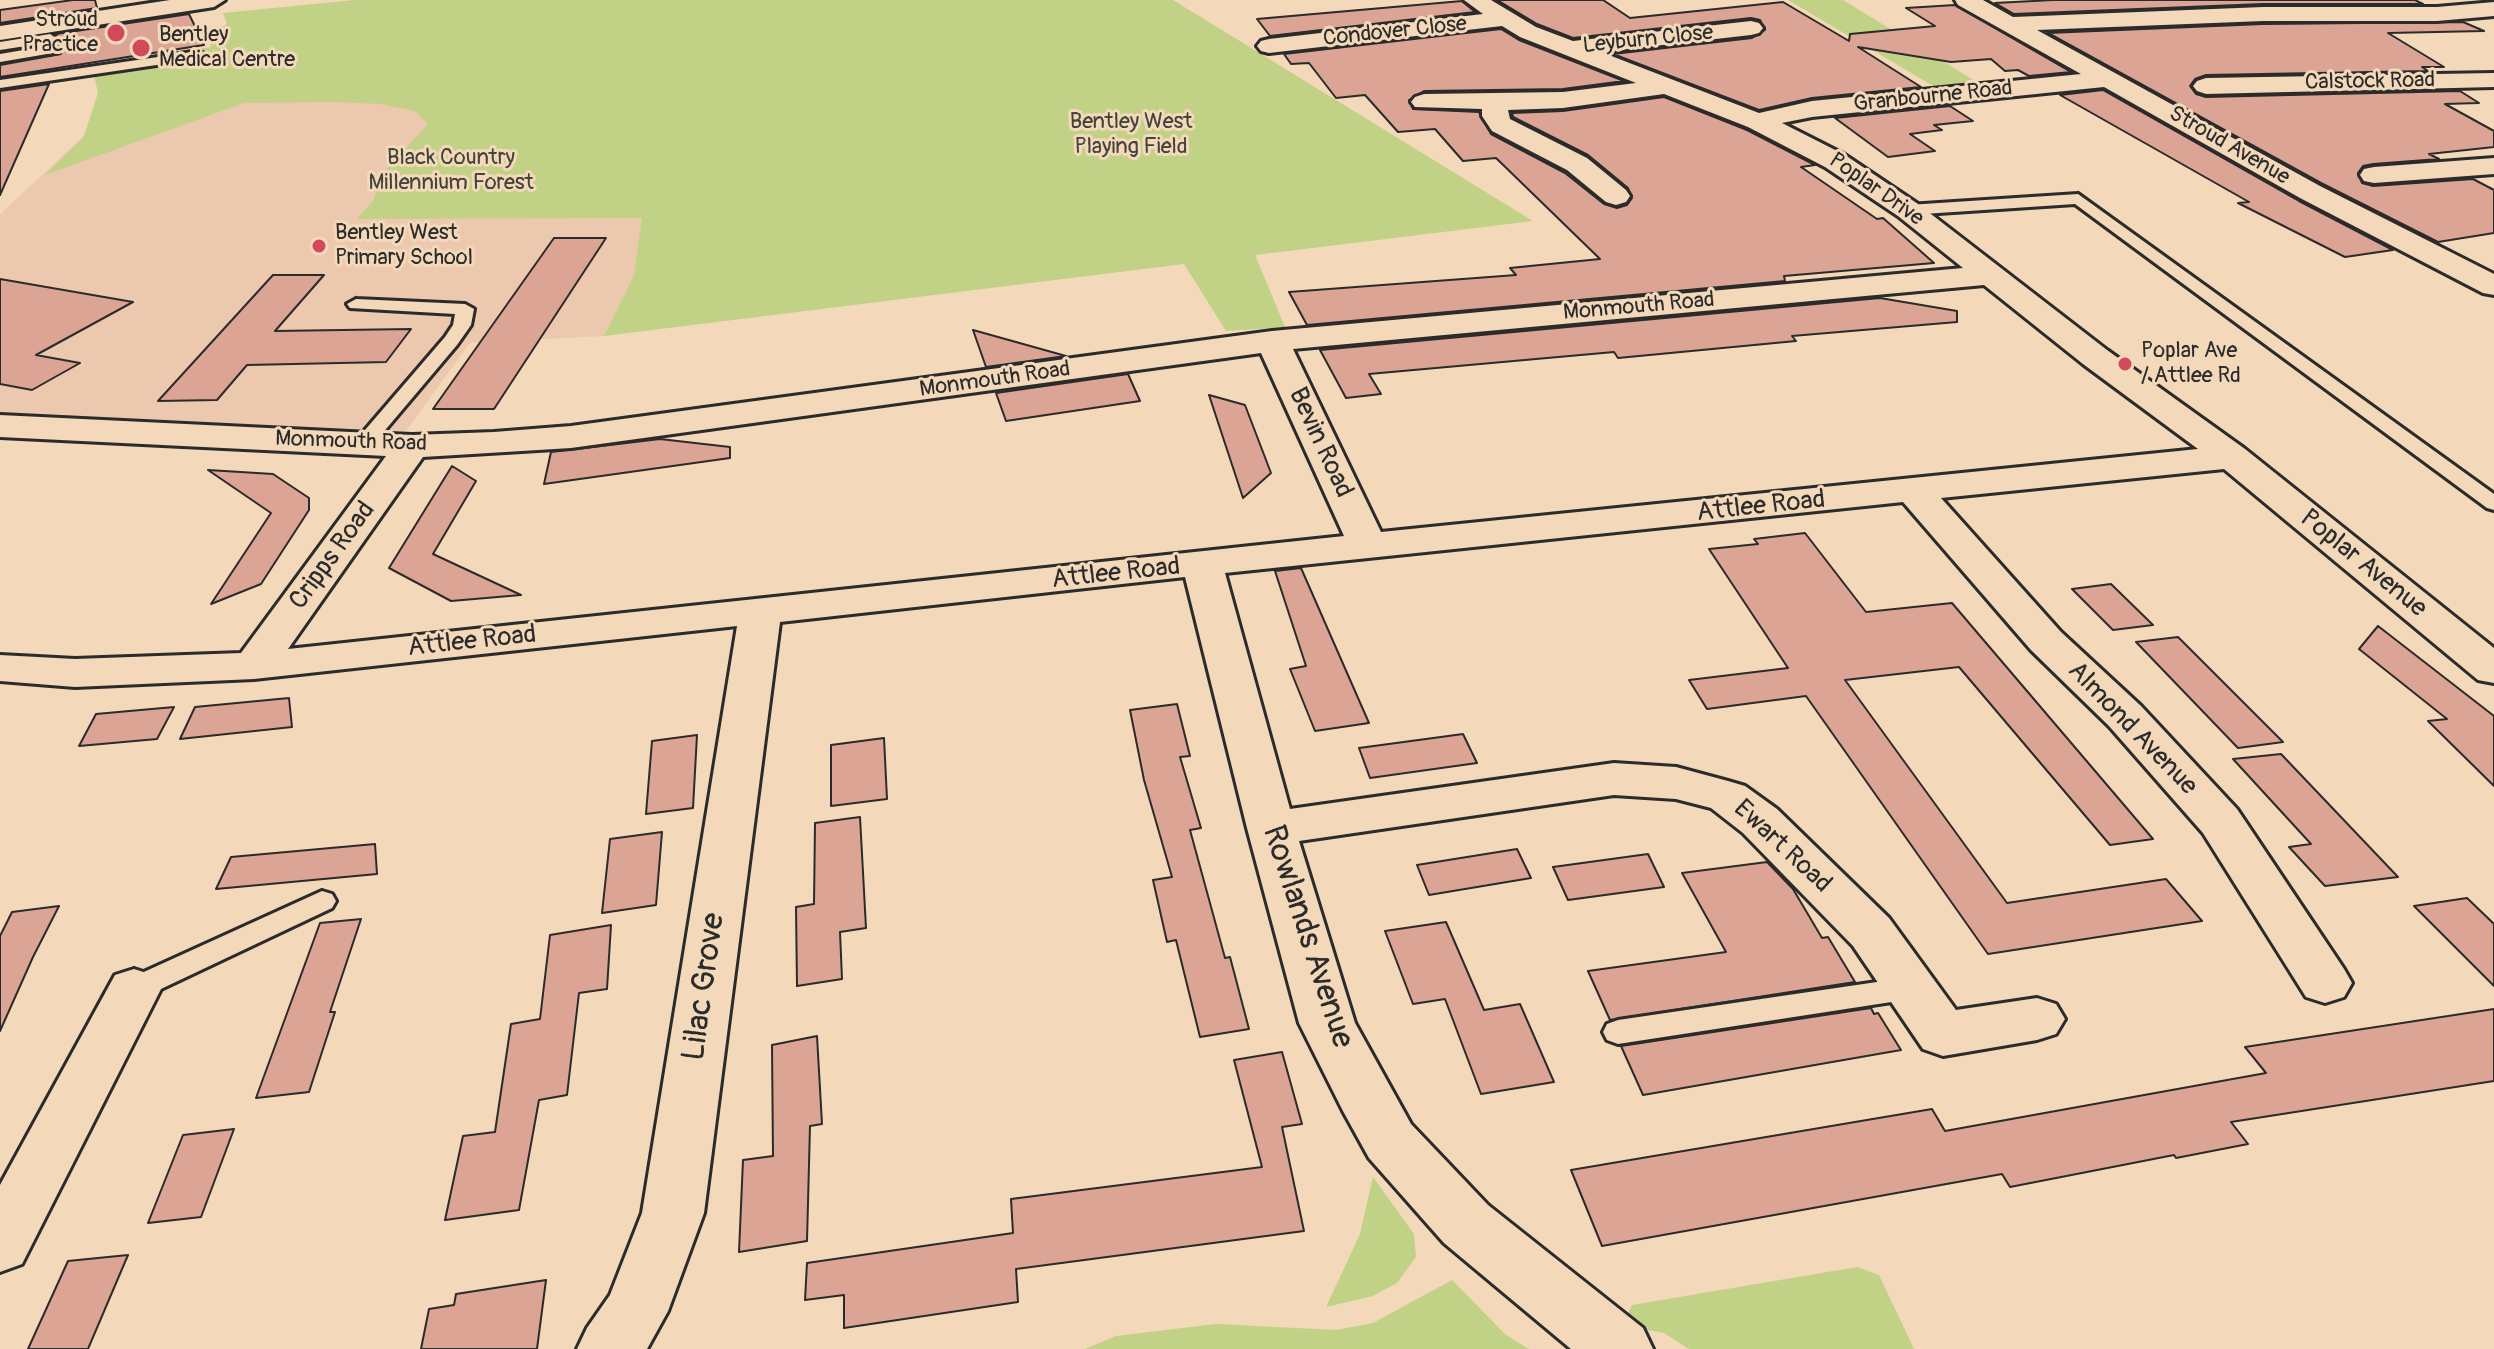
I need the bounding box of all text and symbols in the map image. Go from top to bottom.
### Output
place label: Stroud Practice [22,7,98,58]
street label: Condover Close [1322,11,1468,53]
street label: Leyburn Close [1582,20,1714,60]
marker: Stroud Practice [105,22,127,44]
place label: Bentley Medical Centre [159,22,295,74]
marker: Bentley Medical Centre [130,37,152,59]
street label: Calstock Road [2305,68,2435,96]
street label: Granbourne Road [1852,76,2014,118]
street label: Stroud Avenue [2164,101,2294,191]
park label: Bentley West Playing Field [1070,109,1192,160]
park label: Black Country Millennium Forest [368,145,534,196]
street label: Poplar Drive [1824,148,1928,232]
place label: Bentley West Primary School [335,220,473,272]
marker: Bentley West Primary School [310,237,328,255]
street label: Monmouth Road [1562,287,1716,327]
place label: Poplar Ave / Attlee Rd [2141,338,2241,390]
marker: Poplar Ave / Attlee Rd [2116,355,2134,373]
street label: Monmouth Road [918,356,1072,404]
street label: Bevin Road [1281,383,1359,503]
street label: Monmouth Road [275,426,427,458]
street label: Attlee Road [1695,485,1827,529]
street label: Cripps Road [283,496,383,616]
street label: Poplar Avenue [2293,503,2433,625]
street label: Attlee Road [1050,552,1182,596]
street label: Attlee Road [406,620,538,664]
street label: Almond Avenue [2061,656,2203,802]
street label: Ewart Road [1727,794,1837,900]
street label: Rowlands Avenue [1253,821,1361,1053]
street label: Lilac Grove [676,911,734,1063]

